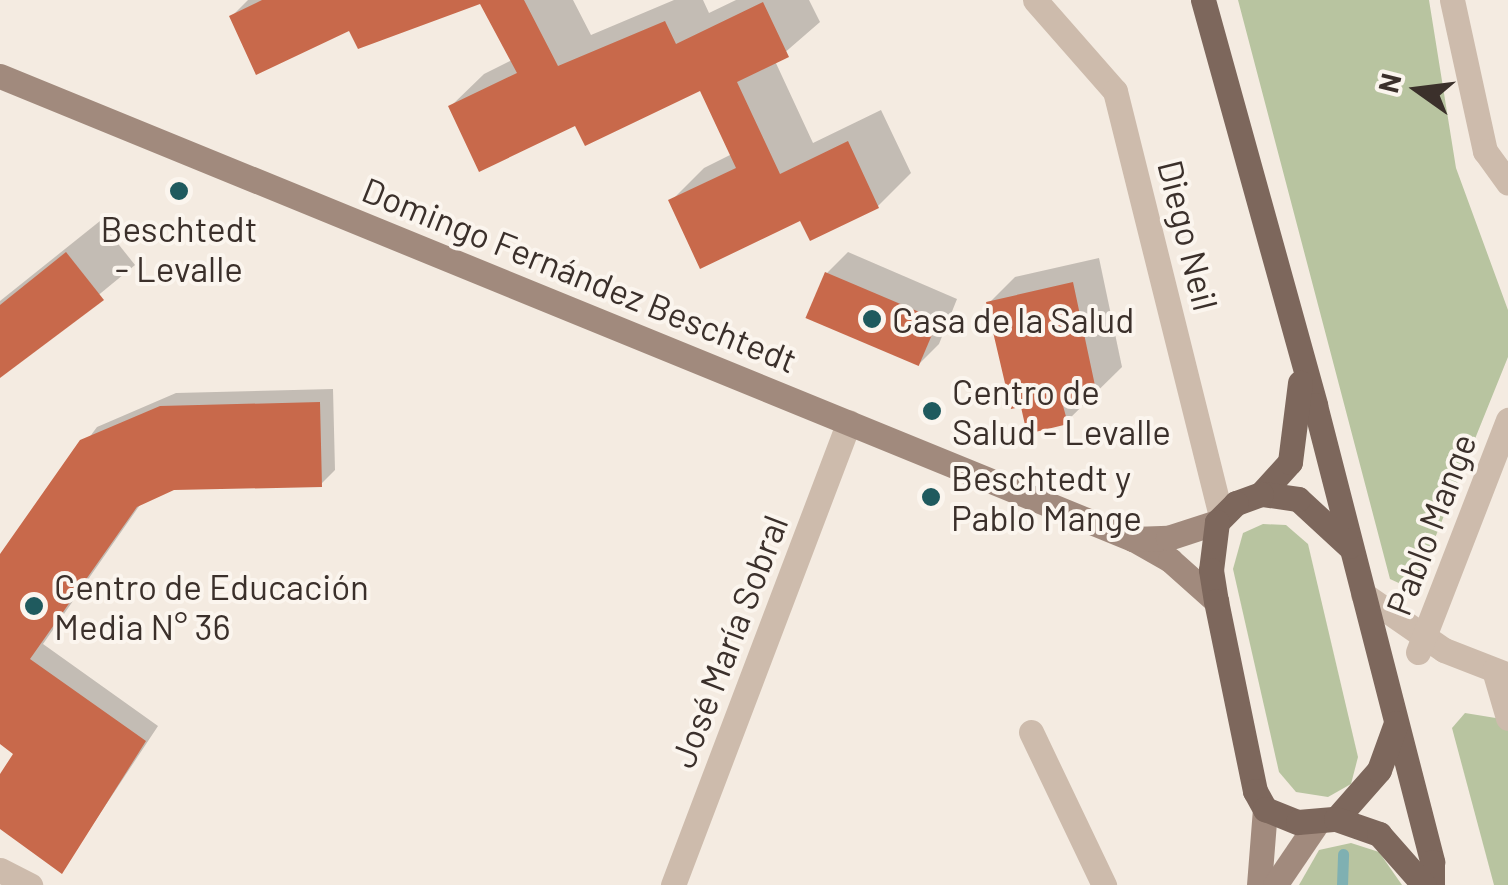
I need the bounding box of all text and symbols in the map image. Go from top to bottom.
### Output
north arrow [1368,40,1468,140]
text: N [1370,70,1408,96]
street label: Diego Neil [1150,156,1228,314]
street label: Domingo Fernández Beschtedt [357,167,803,381]
marker: Beschtedt - Levalle [168,180,190,202]
place label: Beschtedt - Levalle [101,207,257,289]
place label: Casa de la Salud [892,298,1134,340]
marker: Casa de la Salud [861,308,883,330]
place label: Centro de Salud - Levalle [952,370,1171,452]
marker: Centro de Salud - Levalle [921,400,943,422]
street label: Pablo Mange [1376,427,1484,621]
place label: Beschtedt y Pablo Mange [951,456,1142,538]
marker: Beschtedt y Pablo Mange [920,486,942,508]
street label: José María Sobral [661,509,795,773]
place label: Centro de Educación Media N° 36 [54,565,369,647]
marker: Centro de Educación Media N° 36 [23,595,45,617]

